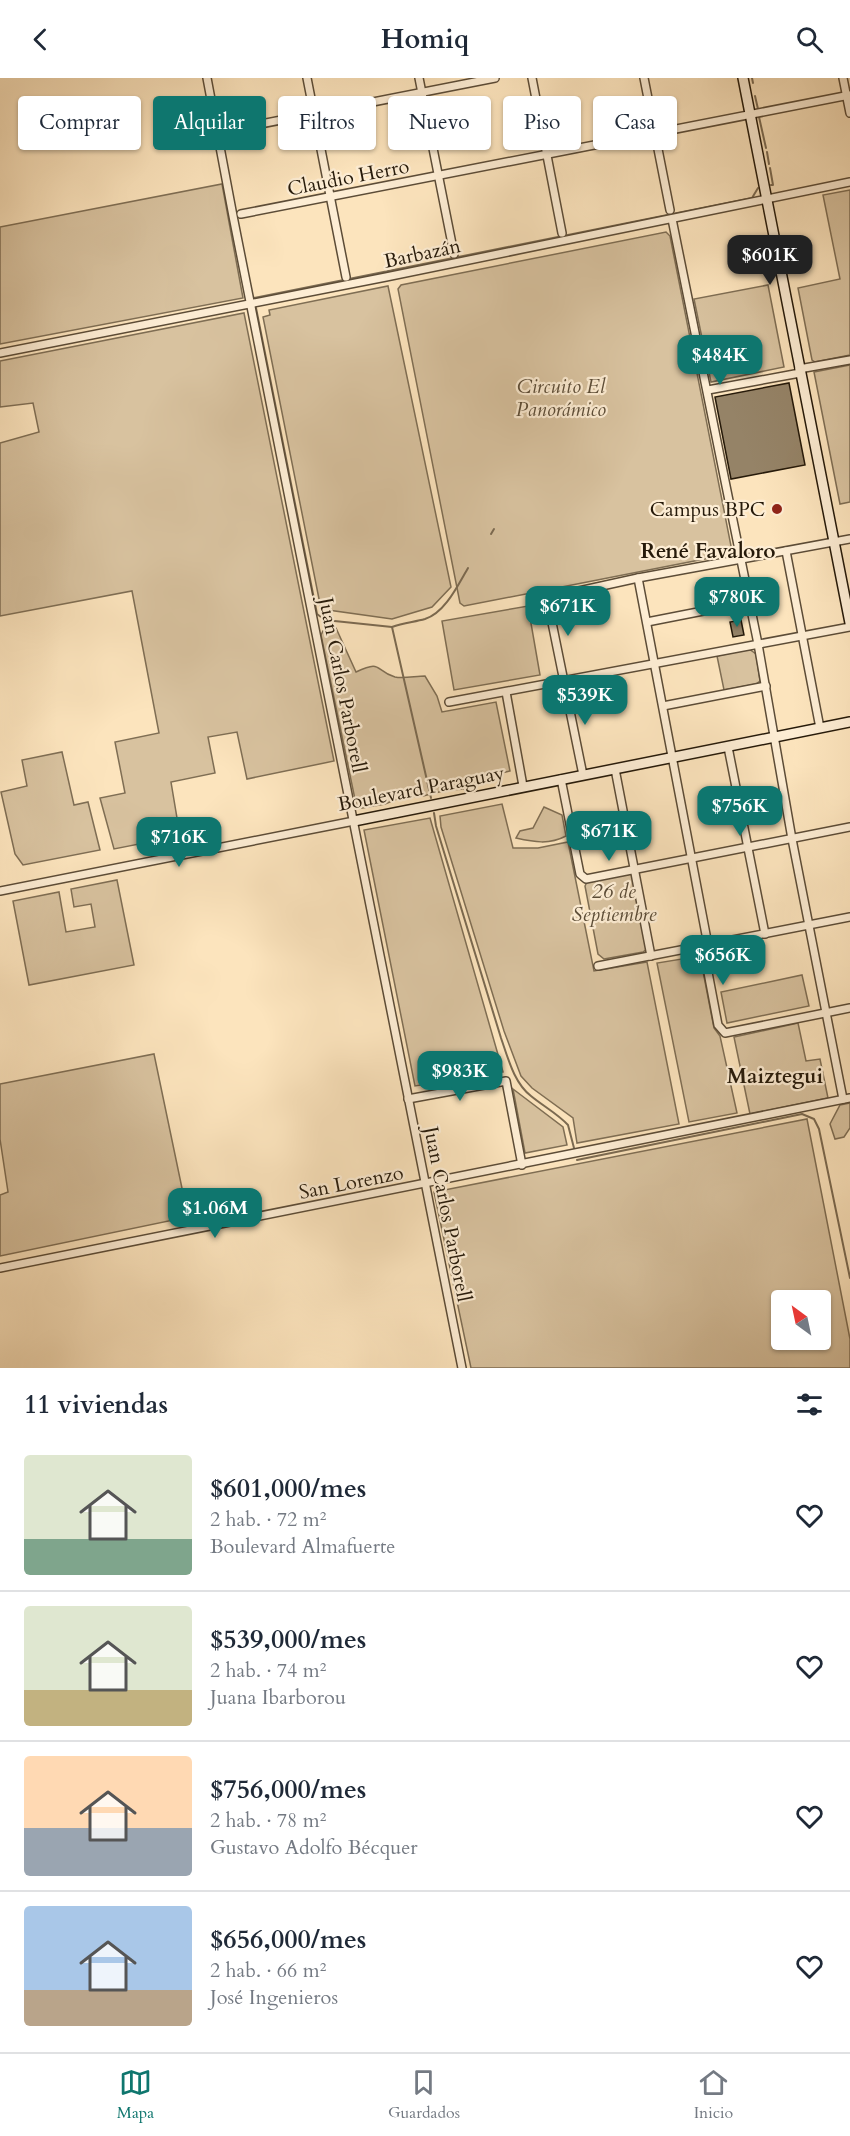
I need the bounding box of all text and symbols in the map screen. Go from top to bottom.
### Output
text: Homiq [381,21,469,58]
icon: back [24,23,57,56]
icon: search [793,23,826,56]
chip: Comprar [18,96,141,150]
chip: Alquilar [153,96,266,150]
chip: Filtros [278,96,376,150]
chip: Nuevo [388,96,491,150]
chip: Piso [503,96,581,150]
chip: Casa [593,96,677,150]
street label: Claudio Herro [285,152,412,203]
street label: Barbazán [381,232,464,275]
pin: $601K [728,235,812,286]
text: $601K [741,241,799,268]
pin: $484K [678,335,762,386]
text: $484K [691,341,749,368]
park label: Circuito El Panorámico [516,373,606,423]
place label: Campus BPC [650,496,765,523]
marker: Campus BPC [770,502,784,516]
district label: René Favaloro [640,537,776,566]
pin: $780K [695,577,779,628]
text: $780K [708,583,766,610]
pin: $671K [526,586,610,637]
street label: Juan Carlos Parborell [312,592,373,775]
text: $671K [539,592,597,619]
pin: $539K [543,675,627,726]
text: $539K [556,681,614,708]
street label: Boulevard Paraguay [335,759,507,818]
pin: $756K [698,786,782,837]
text: $756K [711,792,769,819]
pin: $671K [567,811,651,862]
pin: $716K [137,817,221,868]
text: $671K [580,817,638,844]
text: $716K [150,823,208,850]
park label: 26 de Septiembre [572,878,657,928]
pin: $656K [681,935,765,986]
text: $656K [694,941,752,968]
pin: $983K [418,1051,502,1102]
text: $983K [431,1057,489,1084]
district label: Maiztegui [727,1062,824,1091]
street label: Juan Carlos Parborell [417,1121,478,1304]
street label: San Lorenzo [297,1159,406,1206]
pin: $1.06M [166,1188,264,1239]
text: $1.06M [182,1194,248,1221]
north arrow [771,1290,831,1350]
map controls [771,1290,831,1350]
text: 11 viviendas [24,1387,168,1422]
icon: filters [793,1388,826,1421]
text: $601,000/mes [210,1471,366,1506]
icon: home [72,1479,144,1551]
icon: heart [793,1499,826,1532]
text: 2 hab. · 72 m² [210,1506,326,1533]
text: Boulevard Almafuerte [210,1533,395,1560]
text: $539,000/mes [210,1622,366,1657]
icon: home [72,1630,144,1702]
icon: heart [793,1650,826,1683]
text: 2 hab. · 74 m² [210,1657,326,1684]
text: Juana Ibarborou [210,1684,346,1711]
text: $756,000/mes [210,1772,366,1807]
icon: home [72,1780,144,1852]
icon: heart [793,1800,826,1833]
text: 2 hab. · 78 m² [210,1807,326,1834]
text: Gustavo Adolfo Bécquer [210,1834,418,1861]
text: $656,000/mes [210,1922,366,1957]
icon: home [72,1930,144,2002]
icon: heart [793,1950,826,1983]
text: 2 hab. · 66 m² [210,1957,326,1984]
text: José Ingenieros [210,1984,338,2011]
tab: Mapa [117,2066,154,2124]
tab: Guardados [388,2066,460,2124]
tab: Inicio [694,2066,733,2124]

